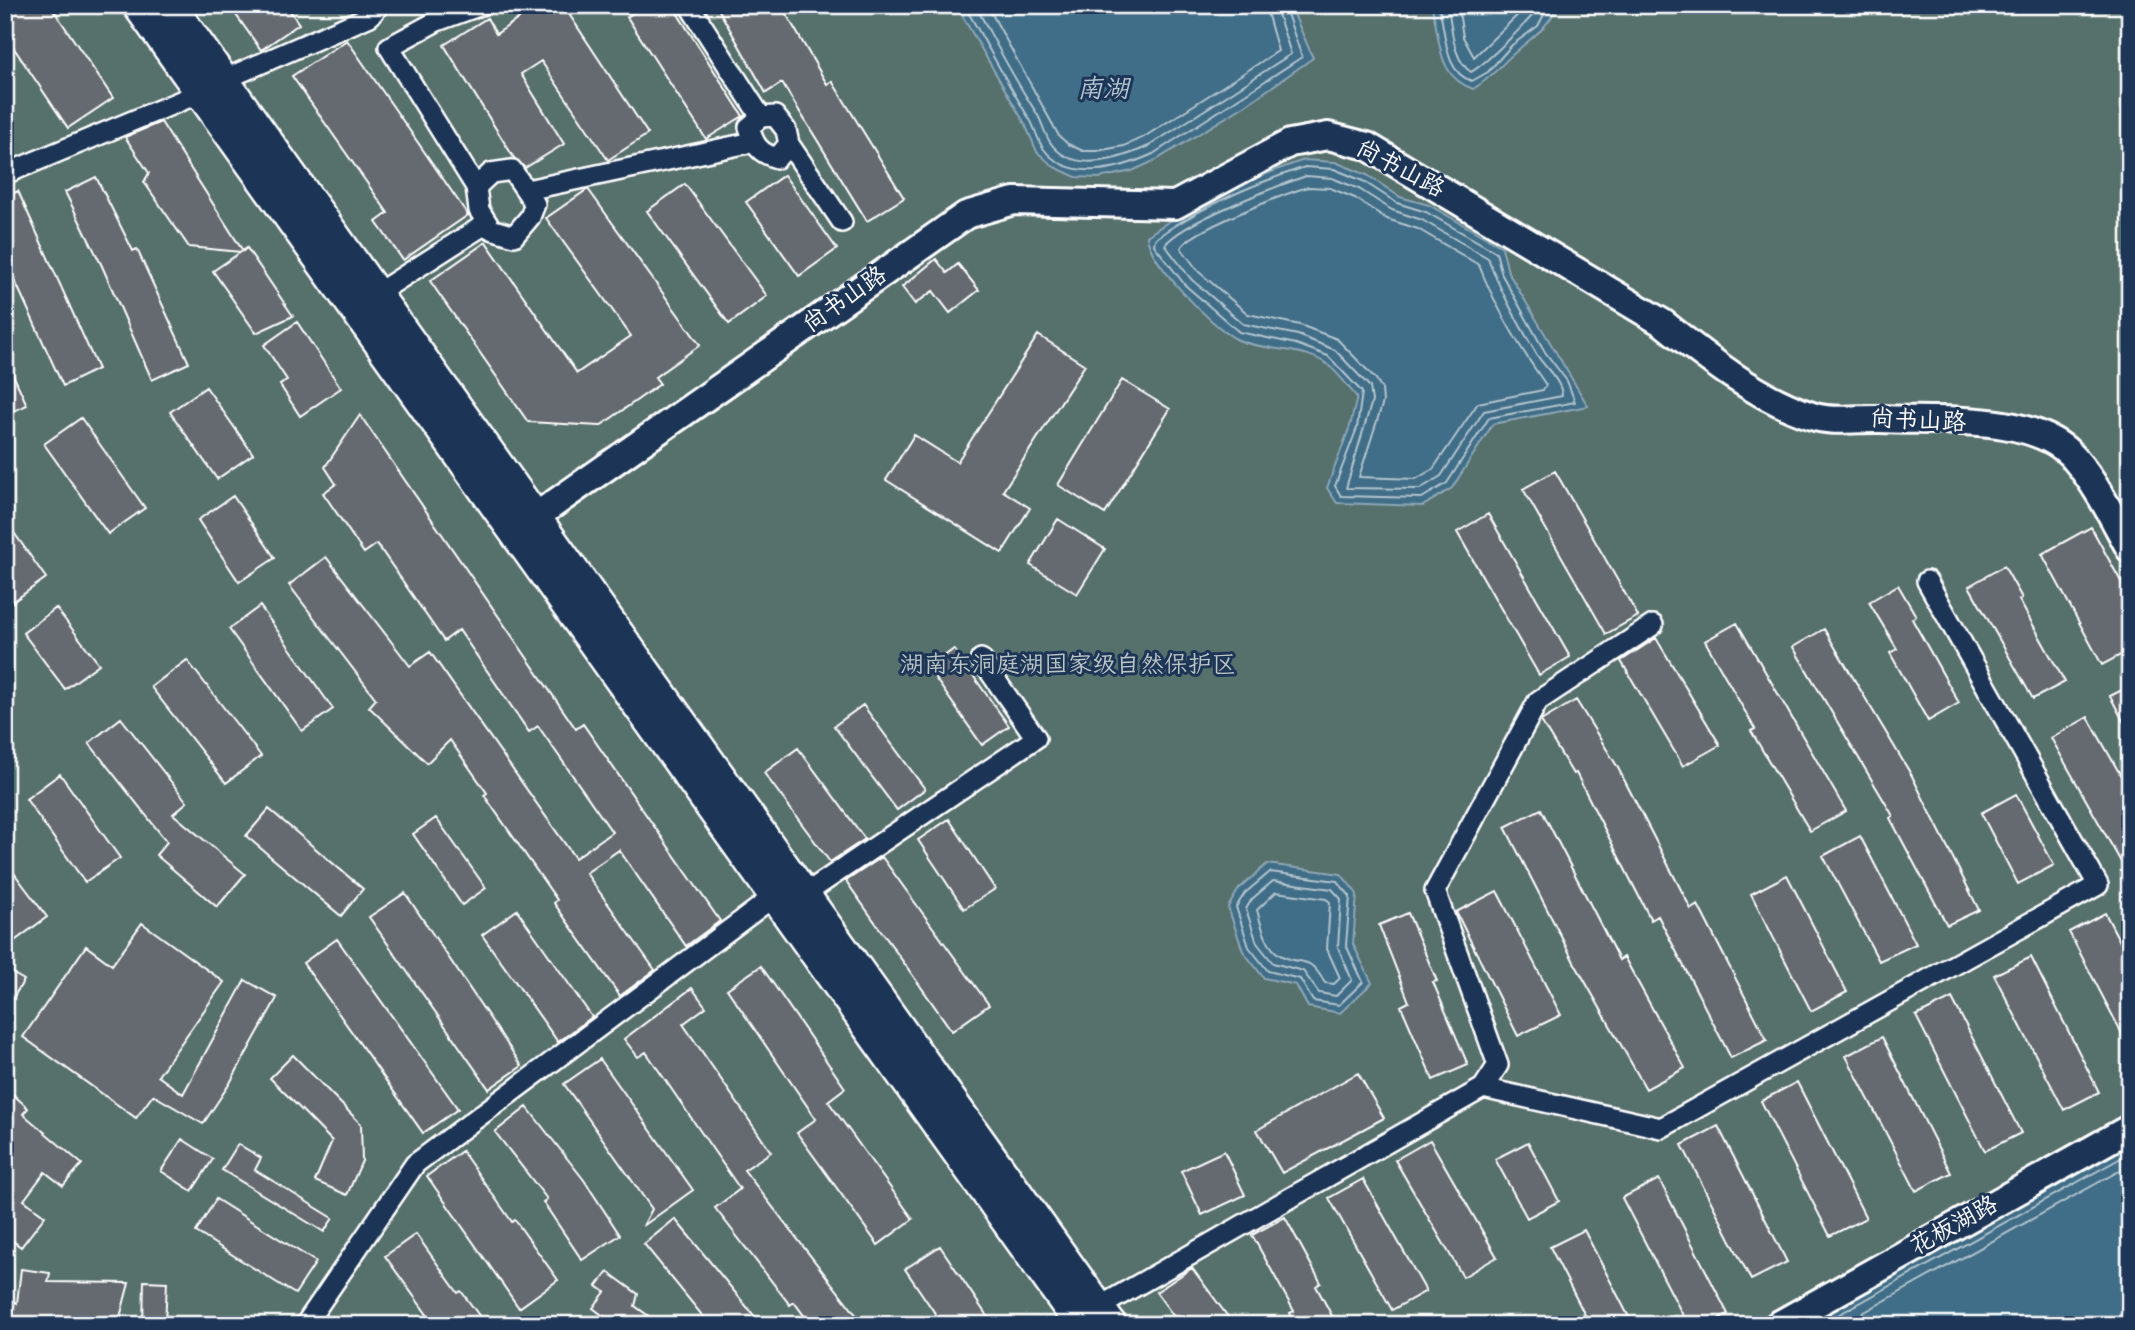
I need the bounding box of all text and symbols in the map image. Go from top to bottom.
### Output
water label: 南湖 [1077,73,1132,107]
street label: 尚书山路 [1350,133,1450,205]
street label: 尚书山路 [797,260,893,340]
street label: 尚书山路 [1869,403,1967,439]
park label: 湖南东洞庭湖国家级自然保护区 [900,650,1236,681]
street label: 花板湖路 [1905,1189,2003,1263]

